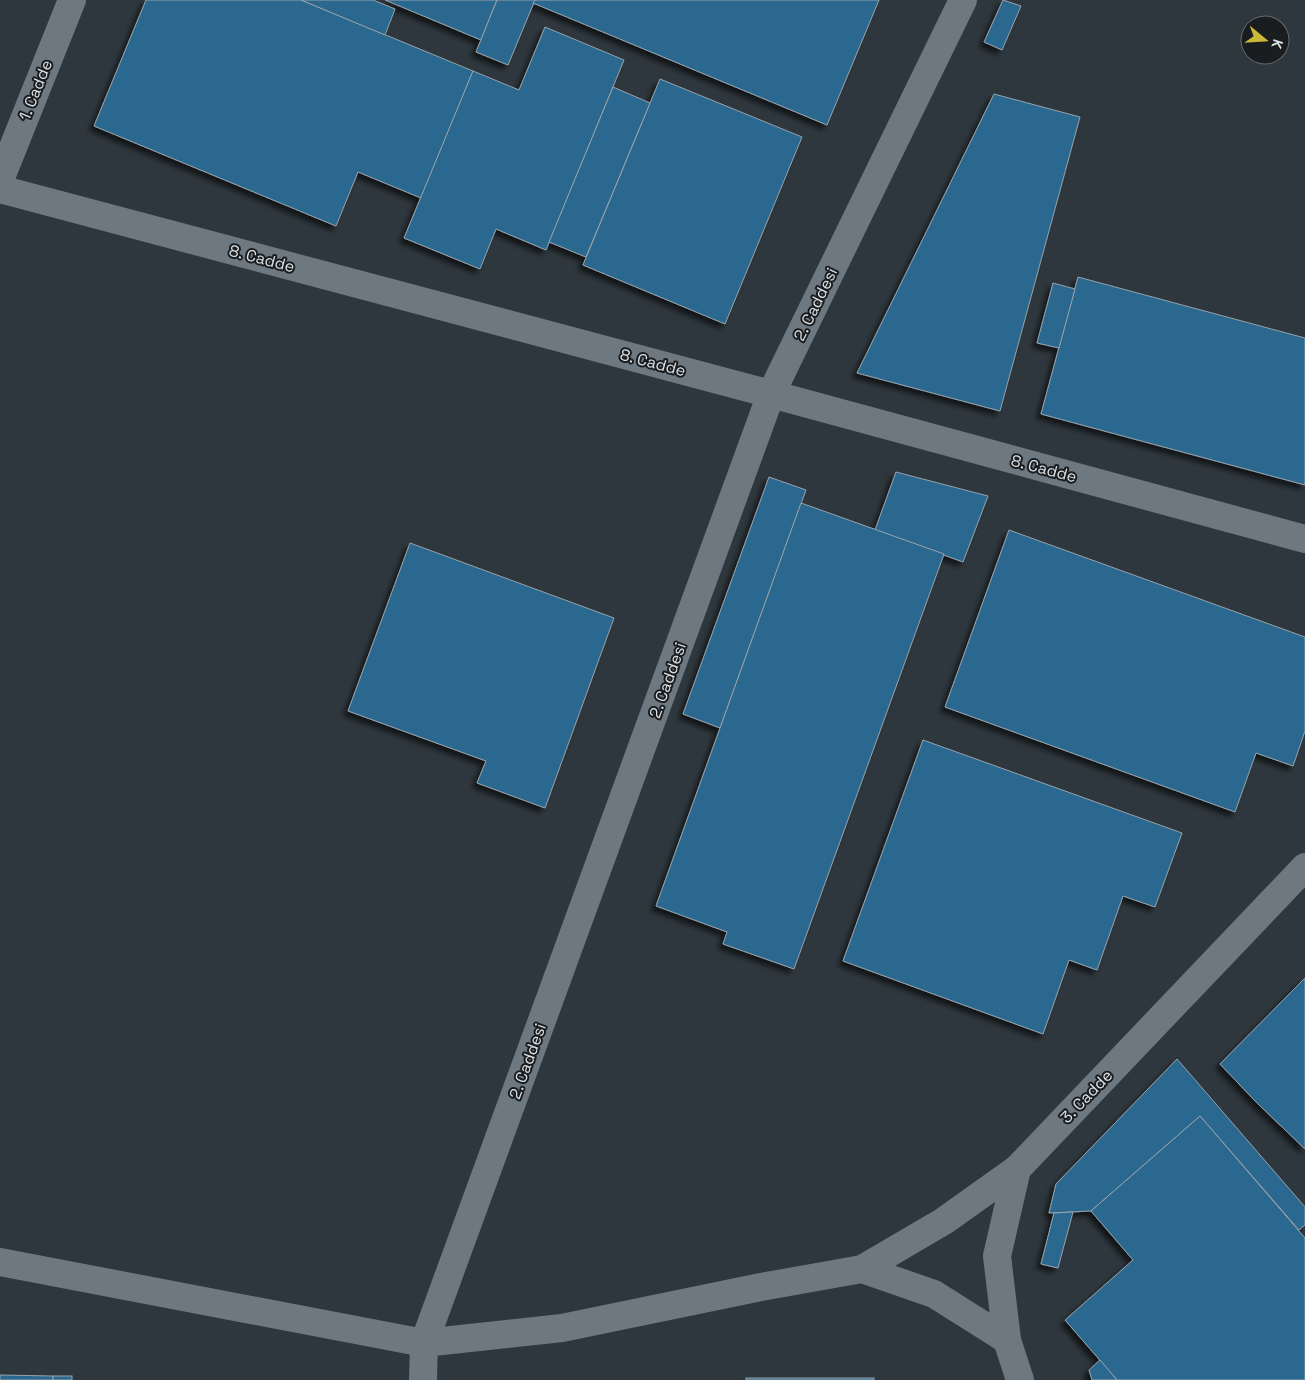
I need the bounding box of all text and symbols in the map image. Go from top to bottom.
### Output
north arrow [1240,15,1290,65]
text: K [1267,37,1287,51]
street label: 1. Cadde [14,57,57,124]
street label: 8. Cadde [227,240,297,277]
street label: 2. Caddesi [789,264,842,344]
street label: 8. Cadde [618,344,688,381]
street label: 8. Cadde [1009,450,1079,487]
street label: 2. Caddesi [644,639,691,721]
street label: 2. Caddesi [504,1020,551,1102]
street label: 3. Cadde [1056,1065,1117,1128]

